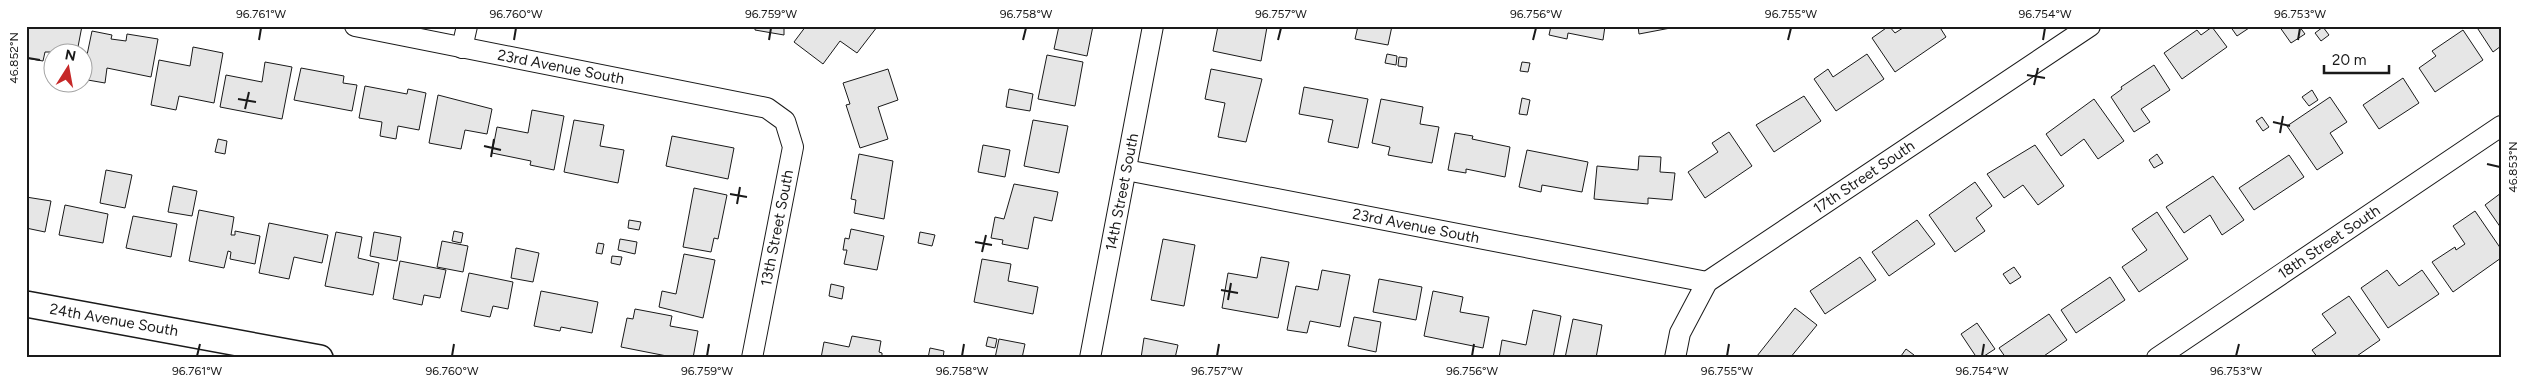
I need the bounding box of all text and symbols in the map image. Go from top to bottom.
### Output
text: 96.761°W [236,7,287,21]
text: 96.760°W [490,7,543,21]
text: 96.759°W [745,7,798,21]
text: 96.758°W [1000,7,1053,21]
text: 96.757°W [1255,7,1307,21]
text: 96.756°W [1510,7,1563,21]
text: 96.755°W [1765,7,1818,21]
text: 96.754°W [2019,7,2072,21]
text: 96.753°W [2274,7,2326,21]
text: 46.852°N [7,32,21,84]
north arrow [42,42,92,92]
scale bar [2324,42,2390,74]
text: N [63,46,77,65]
street label: 23rd Avenue South [496,46,626,88]
text: 20 m [2332,51,2366,69]
street label: 14th Street South [1102,132,1142,252]
street label: 17th Street South [1810,137,1918,217]
text: 46.853°N [2506,141,2520,193]
street label: 13th Street South [757,168,797,288]
street label: 18th Street South [2275,201,2383,283]
street label: 23rd Avenue South [1351,205,1481,247]
street label: 24th Avenue South [48,300,180,340]
text: 96.761°W [172,364,223,378]
text: 96.760°W [426,364,479,378]
text: 96.759°W [681,364,734,378]
text: 96.758°W [936,364,989,378]
text: 96.757°W [1191,364,1243,378]
text: 96.756°W [1446,364,1499,378]
text: 96.755°W [1701,364,1754,378]
text: 96.754°W [1956,364,2009,378]
text: 96.753°W [2210,364,2262,378]

